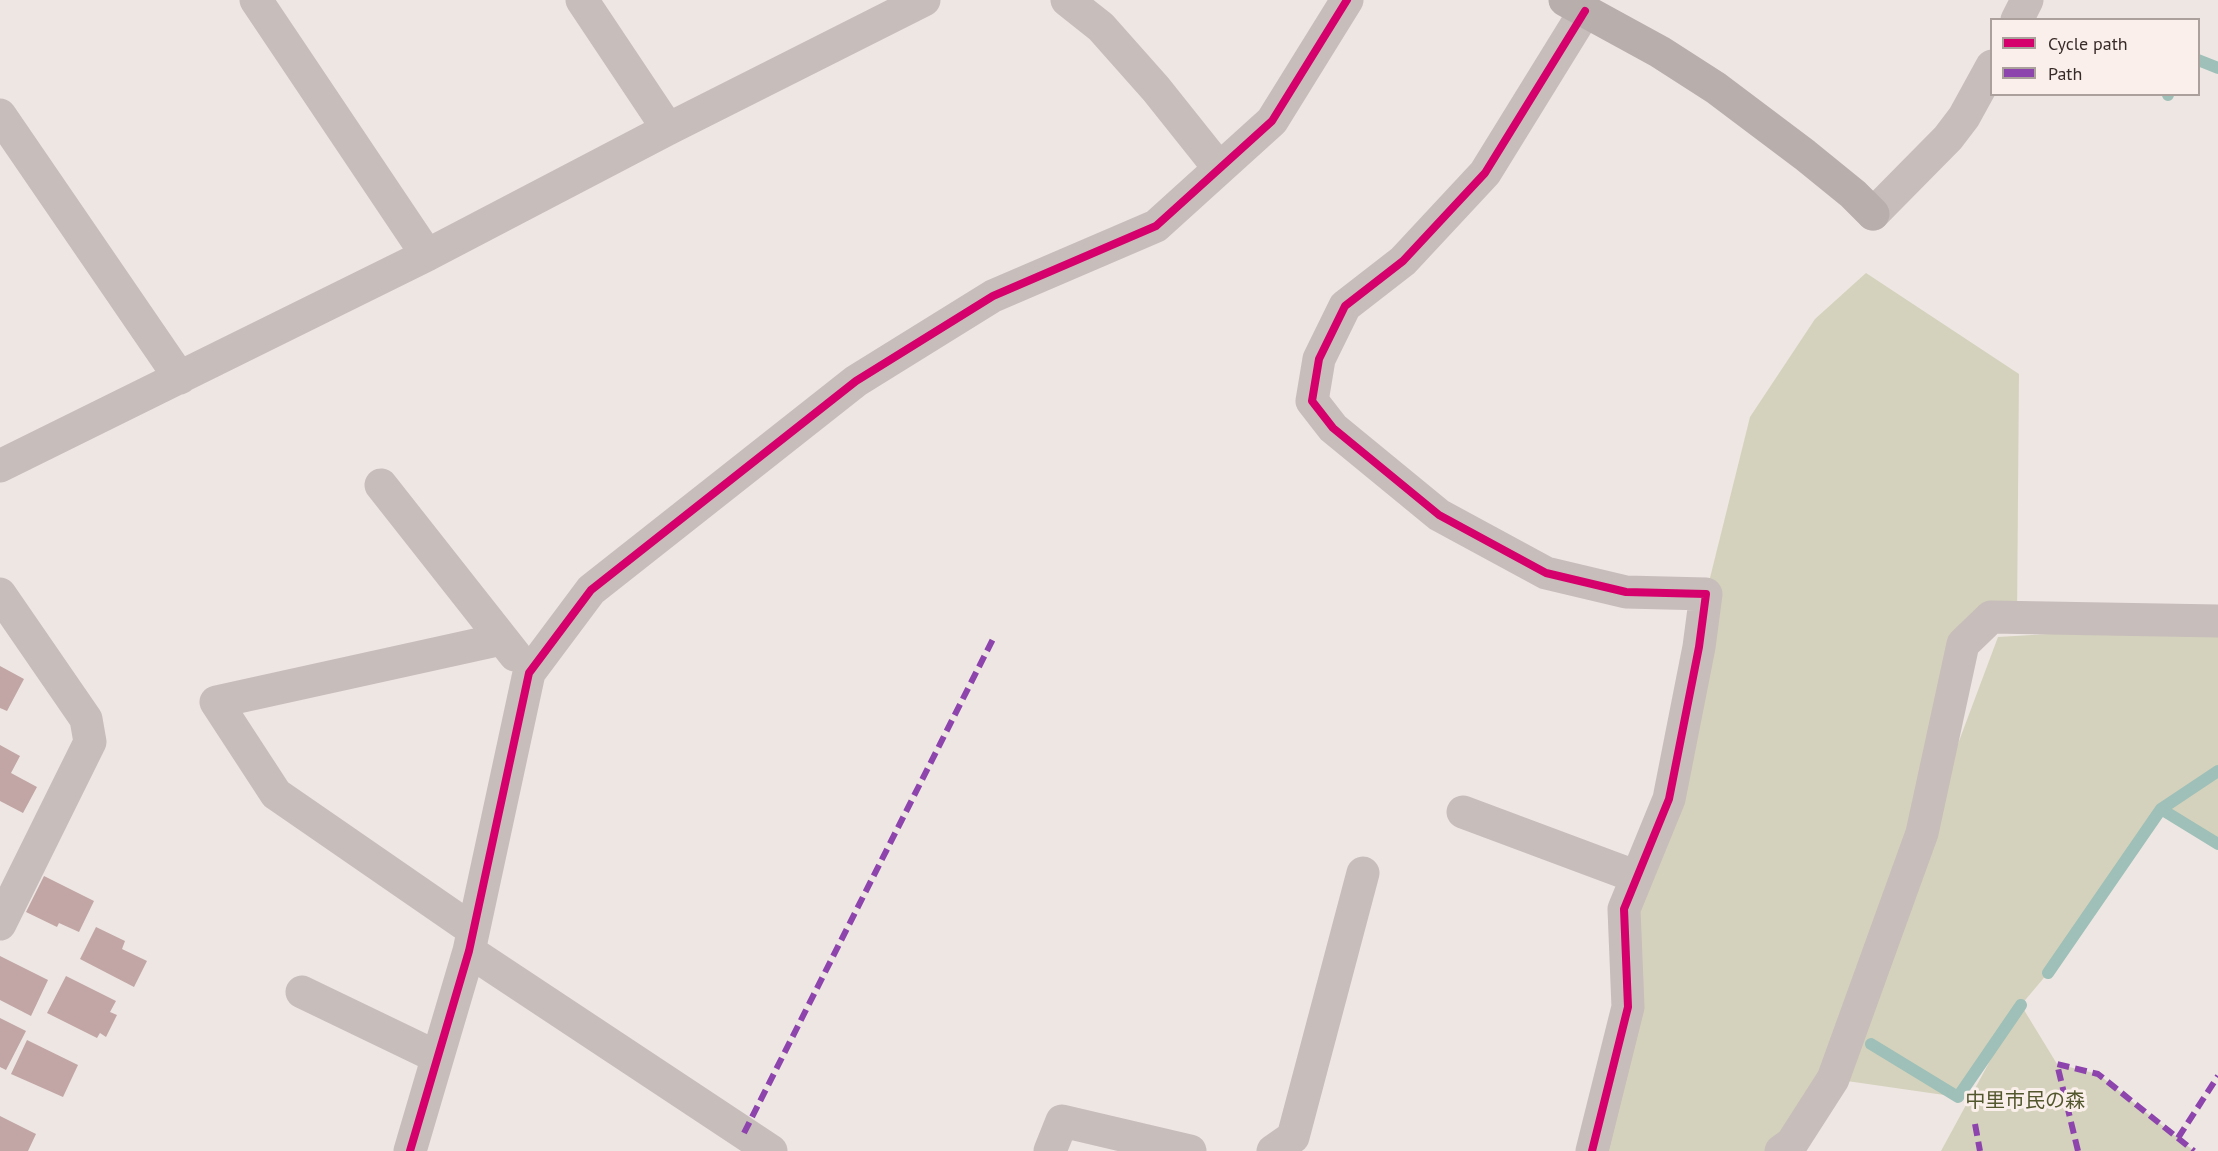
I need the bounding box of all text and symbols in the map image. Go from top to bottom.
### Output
legend [1990,18,2200,96]
text: Cycle path [2048,32,2128,55]
text: Path [2048,62,2082,85]
park label: 中里市民の森 [1965,1089,2085,1113]

